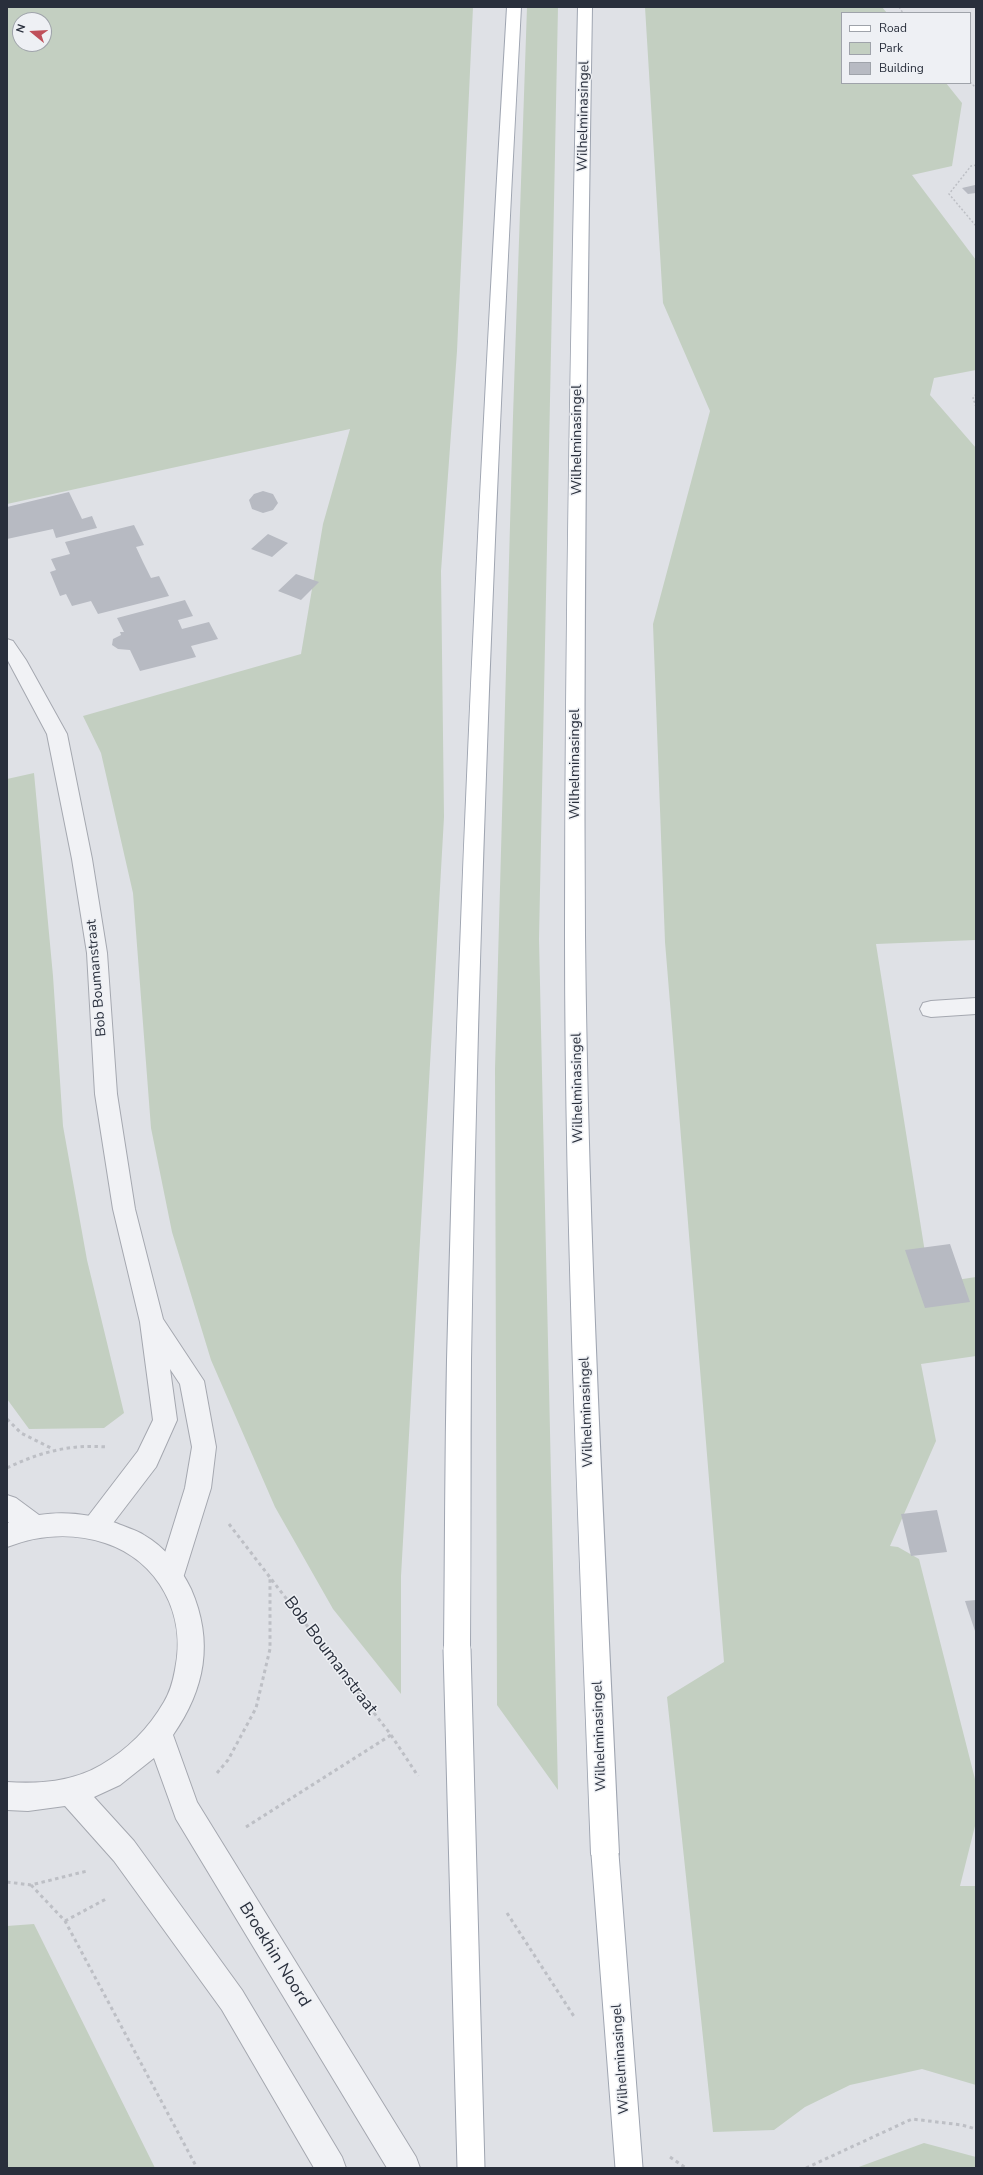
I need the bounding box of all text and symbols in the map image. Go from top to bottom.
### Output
north arrow [12,12,52,52]
legend [841,12,971,84]
text: Road [879,20,907,36]
text: N [13,22,29,35]
text: Park [879,40,903,56]
text: Building [879,60,924,76]
street label: Wilhelminasingel [575,61,593,171]
street label: Wilhelminasingel [570,385,586,495]
street label: Wilhelminasingel [568,709,584,819]
street label: Bob Boumanstraat [84,919,110,1037]
street label: Wilhelminasingel [569,1033,587,1143]
street label: Wilhelminasingel [577,1356,597,1468]
street label: Bob Boumanstraat [279,1593,381,1719]
street label: Wilhelminasingel [590,1680,610,1792]
street label: Broekhin Noord [234,1899,314,2011]
street label: Wilhelminasingel [609,2003,633,2115]

